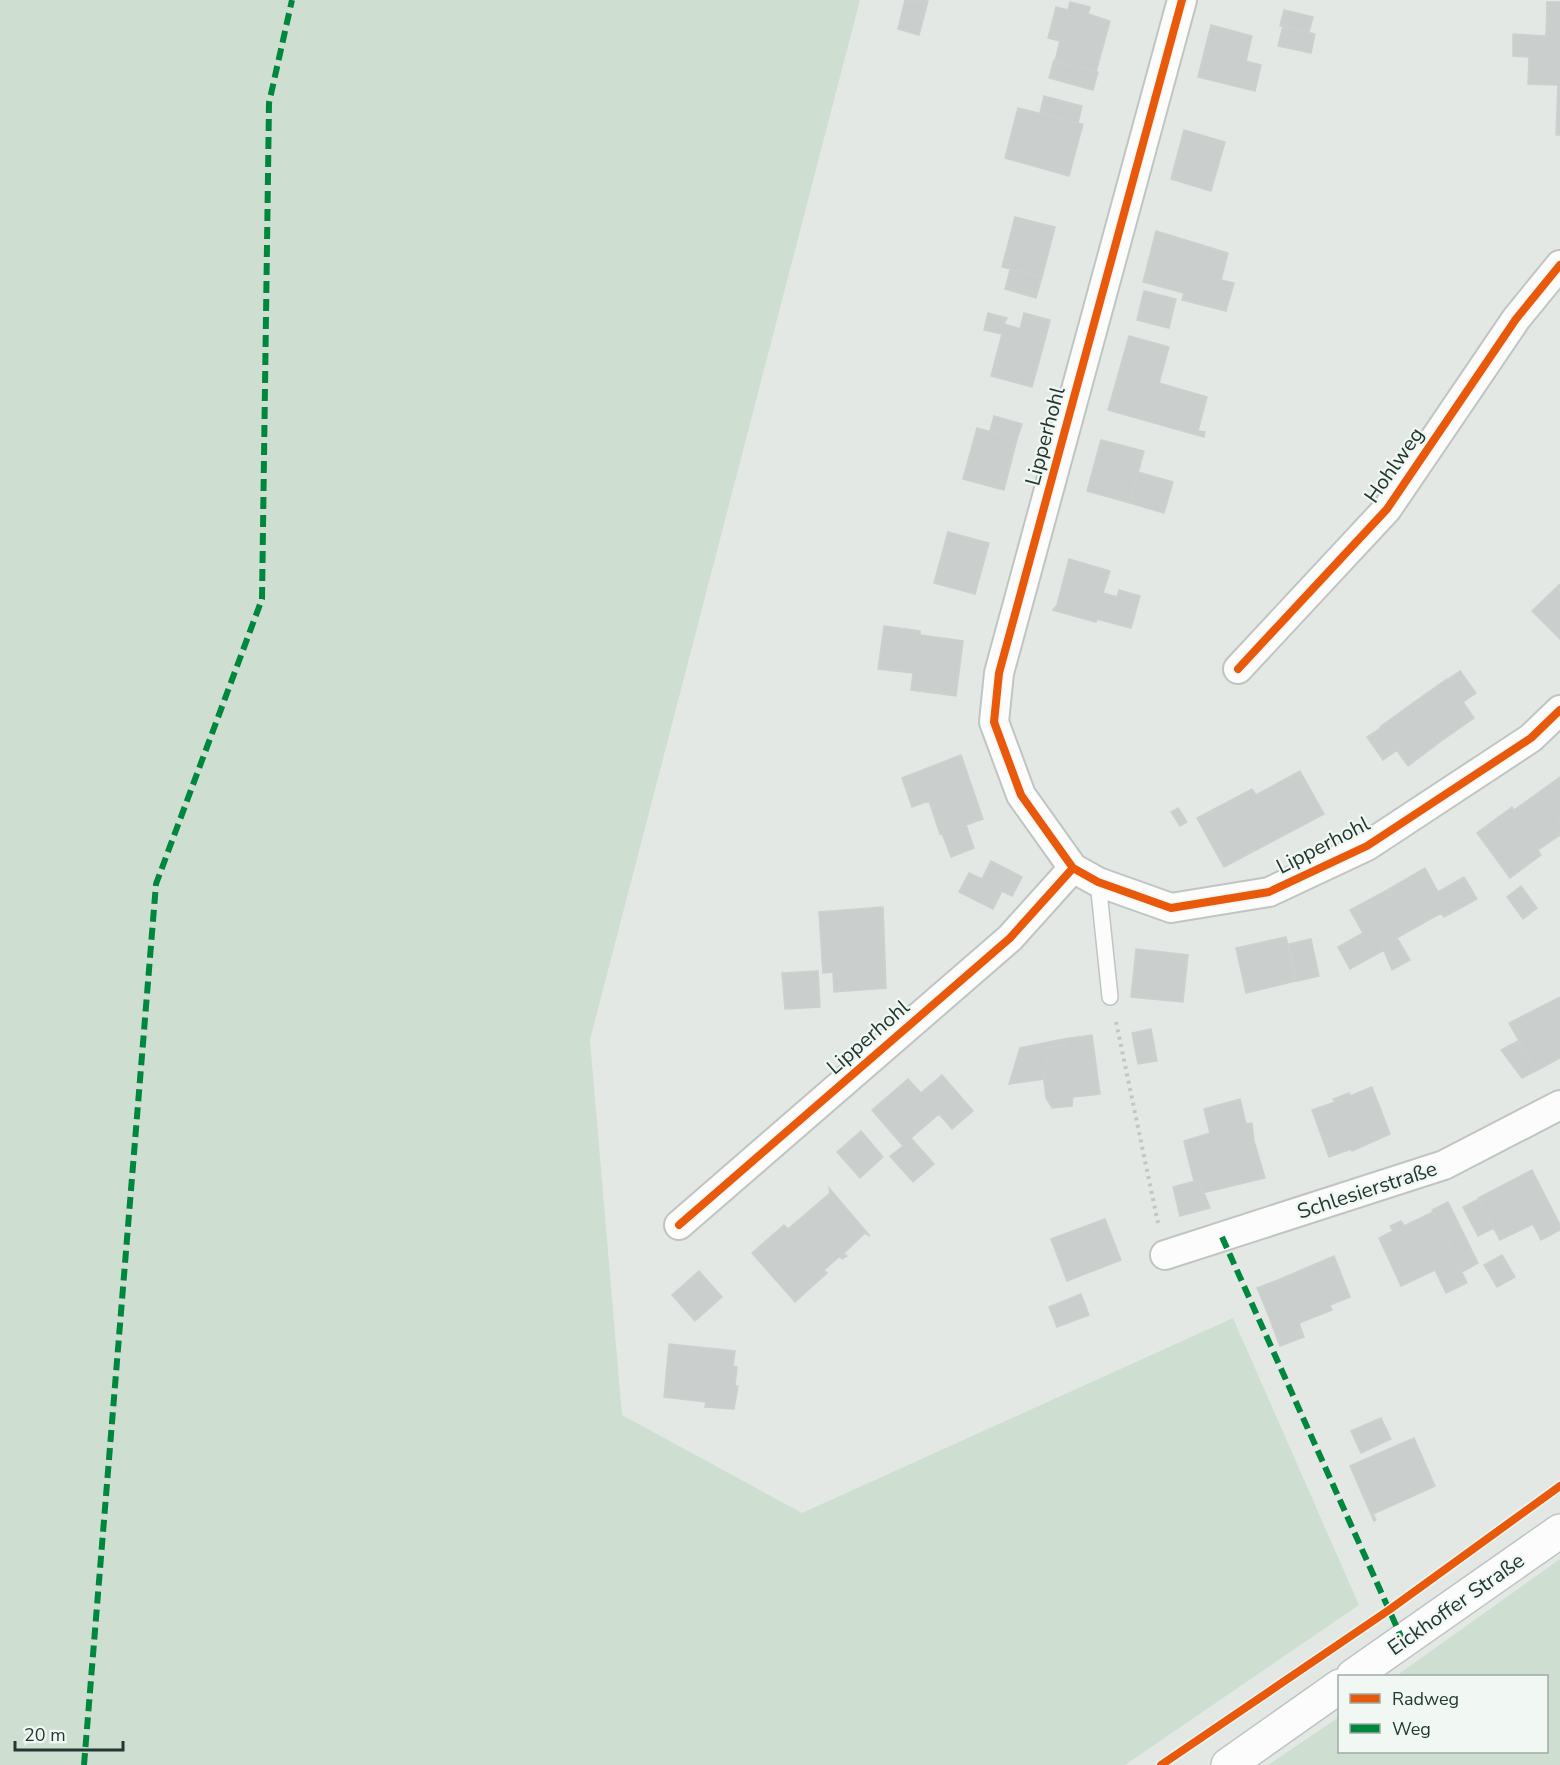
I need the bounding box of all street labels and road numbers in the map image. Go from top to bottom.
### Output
street label: Lipperhohl [1018,383,1072,489]
street label: Hohlweg [1358,422,1430,508]
street label: Lipperhohl [1272,809,1375,880]
street label: Lipperhohl [821,993,916,1081]
street label: Schlesierstraße [1294,1154,1440,1226]
street label: Eickhoffer Straße [1382,1546,1530,1662]

